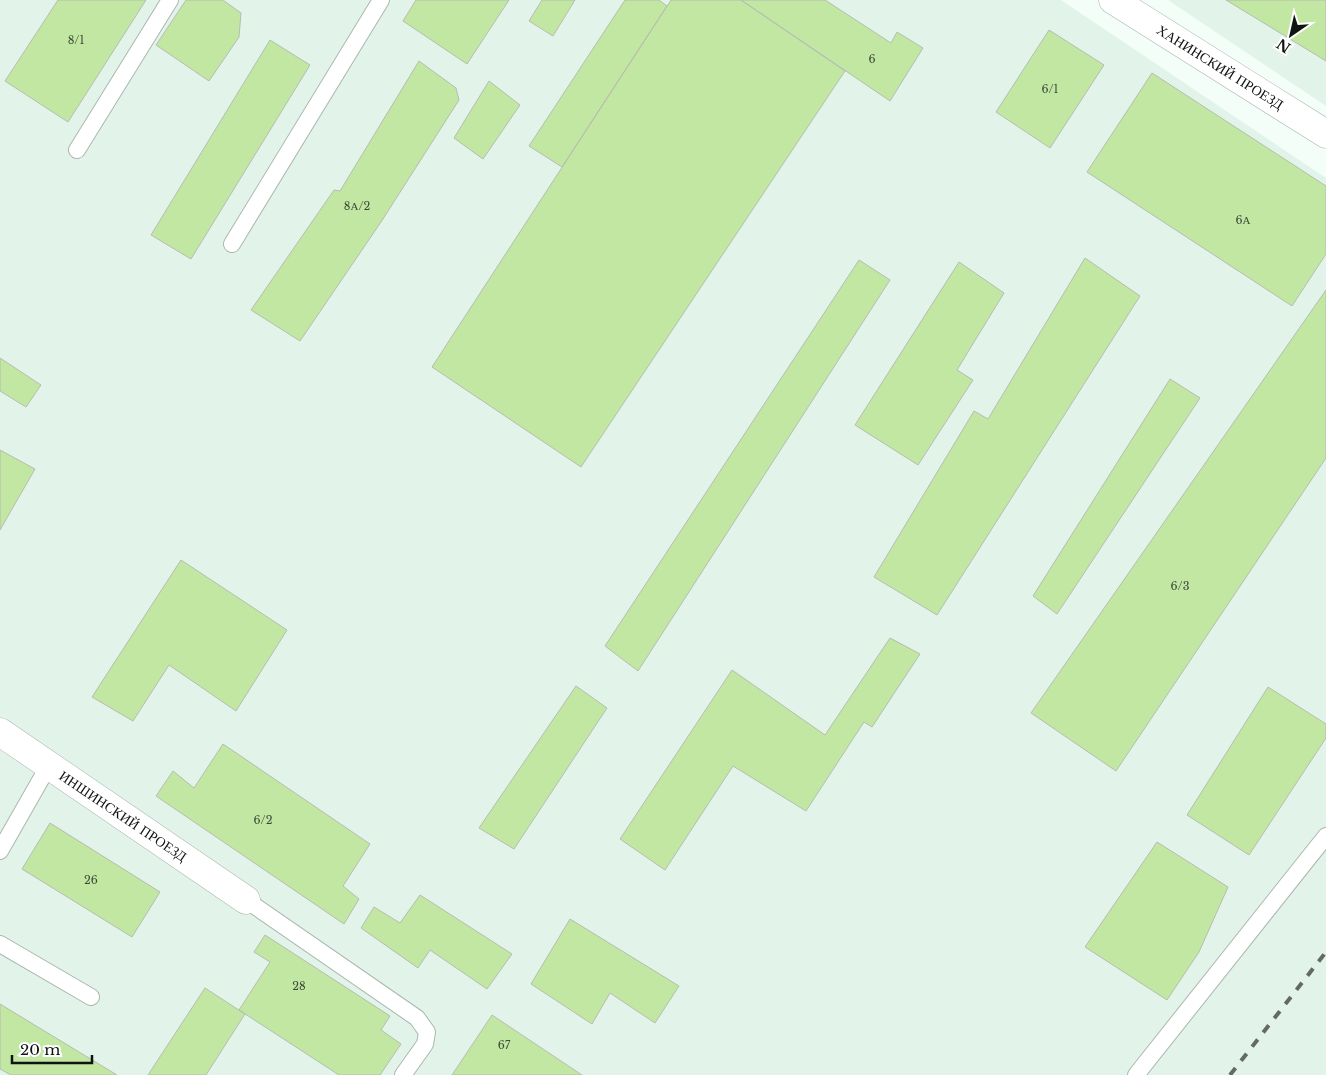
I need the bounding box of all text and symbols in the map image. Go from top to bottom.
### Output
north arrow [1266,10,1316,60]
street label: ХАНИНСКИЙ ПРОЕЗД [1153,21,1287,114]
house number: 8/1 [68,33,84,47]
text: N [1273,35,1294,57]
house number: 6 [868,52,876,66]
house number: 6/1 [1041,82,1059,96]
house number: 8А/2 [344,199,370,213]
house number: 6А [1235,213,1251,227]
house number: 6/3 [1171,579,1190,593]
street label: ИНШИНСКИЙ ПРОЕЗД [56,767,191,866]
house number: 6/2 [254,813,273,827]
house number: 26 [84,873,98,887]
house number: 28 [292,979,306,993]
scale bar [12,1032,92,1064]
house number: 67 [498,1038,511,1052]
text: 20 m [20,1040,60,1059]

